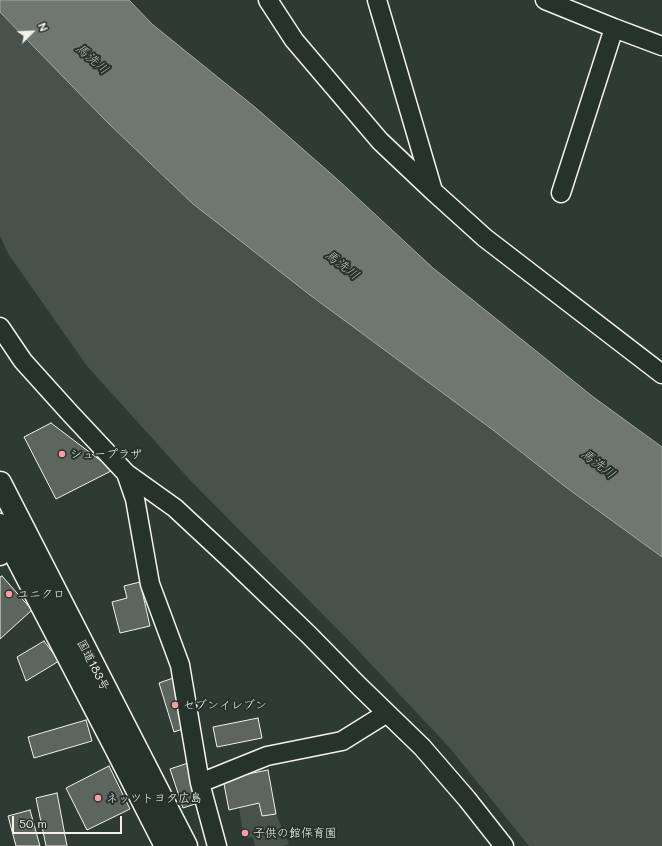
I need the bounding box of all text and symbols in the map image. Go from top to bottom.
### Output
north arrow [12,12,52,52]
text: N [35,20,52,34]
water label: 馬洗川 [72,40,112,78]
water label: 馬洗川 [322,247,362,283]
water label: 馬洗川 [578,446,618,482]
place label: シュープラザ [70,447,142,461]
marker: シュープラザ [57,449,67,459]
place label: ユニクロ [17,587,65,601]
marker: ユニクロ [4,589,14,599]
street label: 国道183号 [74,637,112,693]
place label: セブンイレブン [183,698,267,712]
marker: セブンイレブン [170,700,180,710]
place label: ネッツトヨタ広島 [106,791,202,805]
marker: ネッツトヨタ広島 [93,793,103,803]
scale bar [14,808,124,834]
text: 50 m [19,815,47,831]
place label: 子供の館保育園 [253,826,337,840]
marker: 子供の館保育園 [240,828,250,838]

